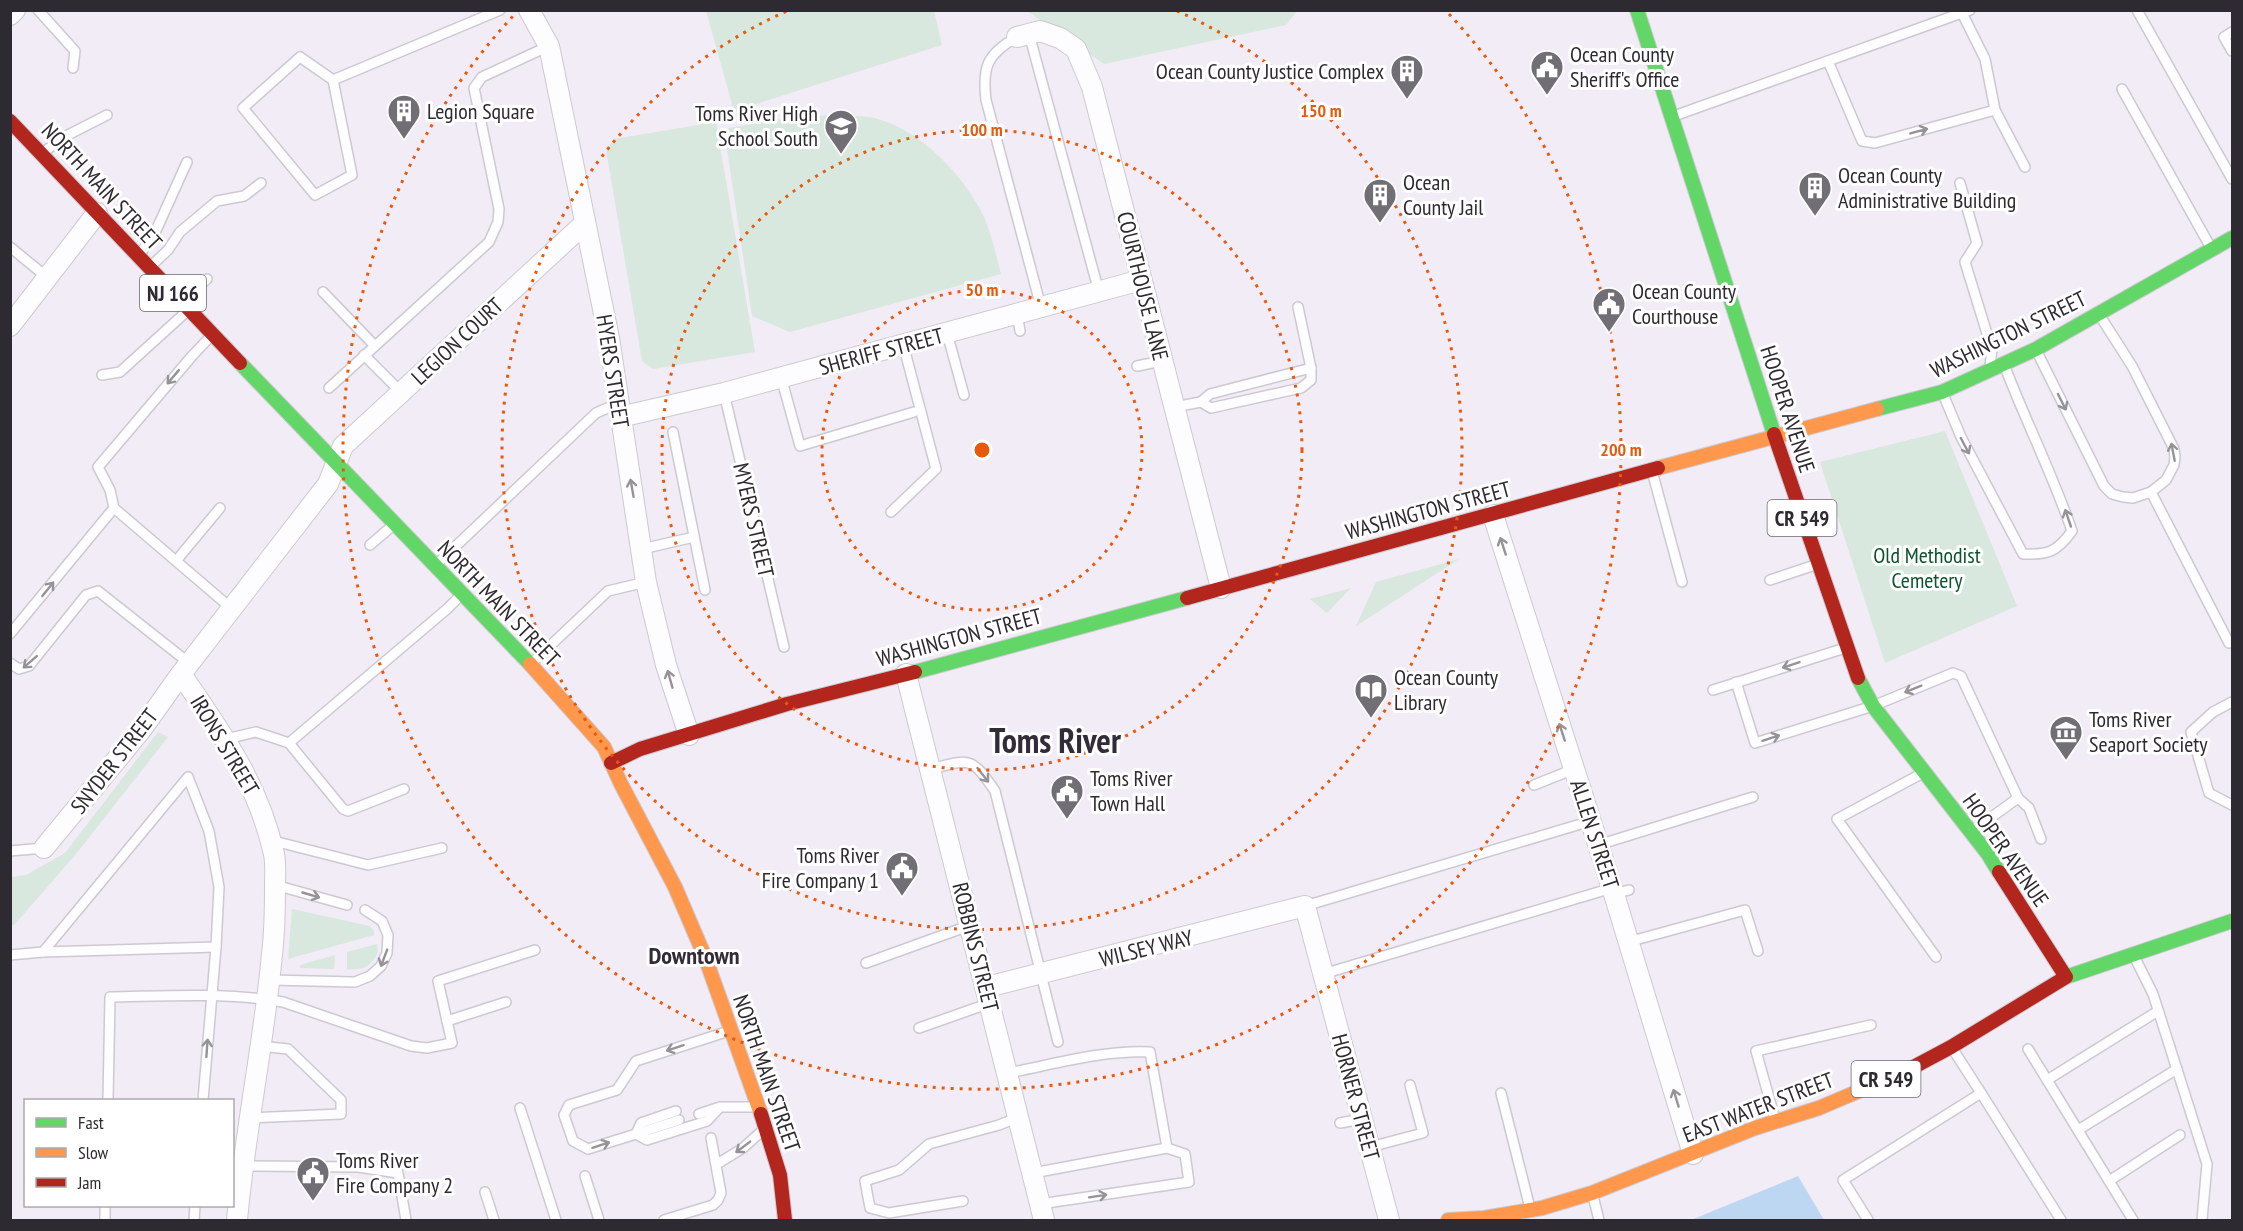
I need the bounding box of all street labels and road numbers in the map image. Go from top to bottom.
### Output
street label: NORTH MAIN STREET [36,116,168,256]
street label: COURTHOUSE LANE [1111,209,1175,363]
road number: NJ 166 [140,275,206,311]
street label: WASHINGTON STREET [1926,284,2091,384]
street label: LEGION COURT [405,291,509,391]
street label: HYERS STREET [590,312,636,430]
street label: SHERIFF STREET [816,321,946,381]
street label: HOOPER AVENUE [1754,342,1822,476]
street label: MYERS STREET [727,460,781,580]
street label: WASHINGTON STREET [1342,474,1514,545]
road number: CR 549 [1768,500,1836,536]
street label: NORTH MAIN STREET [432,534,566,672]
street label: WASHINGTON STREET [873,601,1045,672]
street label: IRONS STREET [184,690,266,800]
street label: SNYDER STREET [64,703,164,819]
street label: ALLEN STREET [1564,776,1626,892]
street label: HOOPER AVENUE [1957,788,2055,912]
street label: ROBBINS STREET [946,879,1006,1015]
street label: WILSEY WAY [1096,923,1196,973]
street label: NORTH MAIN STREET [727,991,807,1155]
street label: HORNER STREET [1326,1031,1386,1163]
road number: CR 549 [1852,1061,1920,1097]
street label: EAST WATER STREET [1679,1065,1837,1149]

